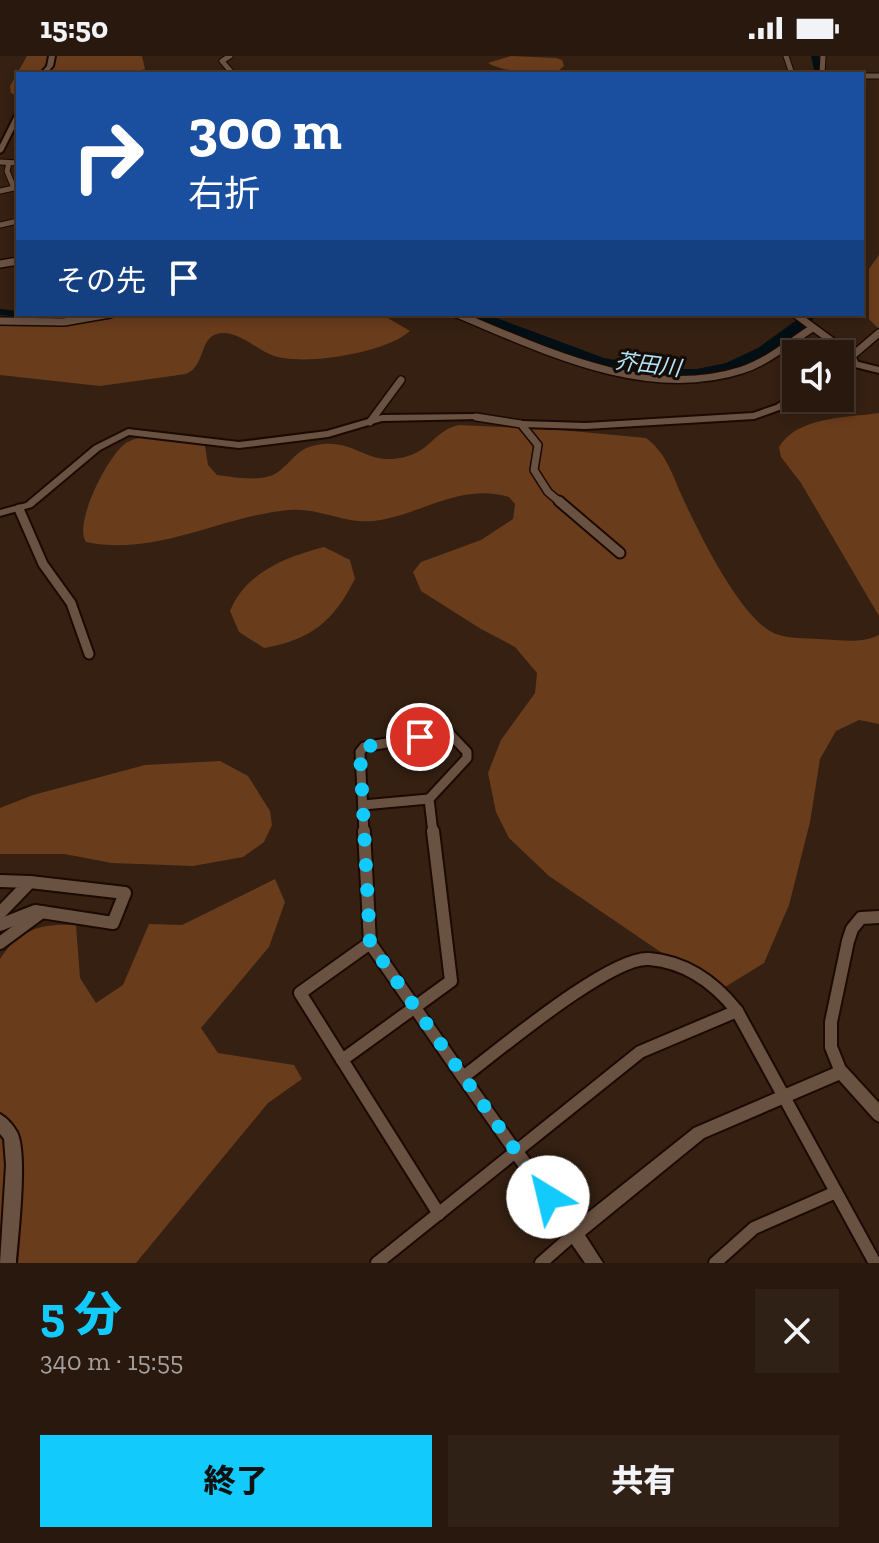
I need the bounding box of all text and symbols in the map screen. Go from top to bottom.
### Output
text: 15:50 [40,10,108,46]
text: 300 m [188,96,342,163]
icon: right [56,104,160,208]
text: 右折 [188,172,260,215]
icon: arrive [162,256,206,300]
text: その先 [56,263,146,299]
map controls [782,340,854,412]
button: sound [782,340,854,412]
water label: 芥田川 [614,347,684,382]
pin [386,703,454,771]
icon: arrive [398,715,442,759]
position arrow [506,1155,590,1239]
text: 5 分 [40,1286,122,1343]
button: close [755,1289,839,1373]
text: 340 m · 15:55 [40,1345,183,1377]
button: 終了 [40,1435,432,1527]
button: 共有 [448,1435,839,1527]

